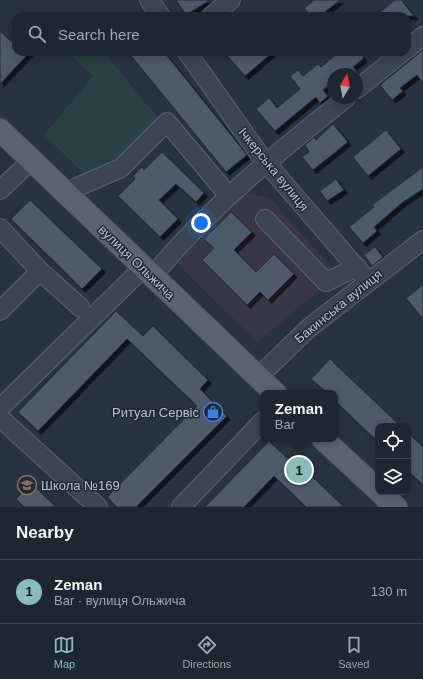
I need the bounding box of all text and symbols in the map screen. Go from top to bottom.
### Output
search box [12,12,411,56]
icon: search [26,23,48,45]
text: Search here [58,26,140,43]
north arrow [327,68,363,104]
street label: Ічкерська вулиця [235,125,312,214]
your location [191,213,211,233]
street label: вулиця Ольжича [95,222,178,303]
street label: Бакинська вулиця [292,267,385,346]
popup [260,390,338,442]
text: Zeman [275,400,323,417]
shop icon: Ритуал Сервіс [202,401,224,423]
place label: Ритуал Сервіс [112,405,199,420]
text: Bar [275,417,295,432]
map controls [375,423,411,495]
button: locate [375,423,411,459]
pin: 1 [286,455,312,485]
button: layers [375,459,411,495]
school or university icon: Школа №169 [16,474,38,496]
place label: Школа №169 [41,478,120,493]
text: Nearby [16,523,74,542]
text: Zeman [54,576,102,593]
text: 1 [25,584,33,599]
text: 130 m [371,584,407,599]
text: Bar · вулиця Ольжича [54,593,186,608]
tab: Map [53,634,75,670]
tab: Directions [182,634,231,670]
tab: Saved [338,634,369,670]

